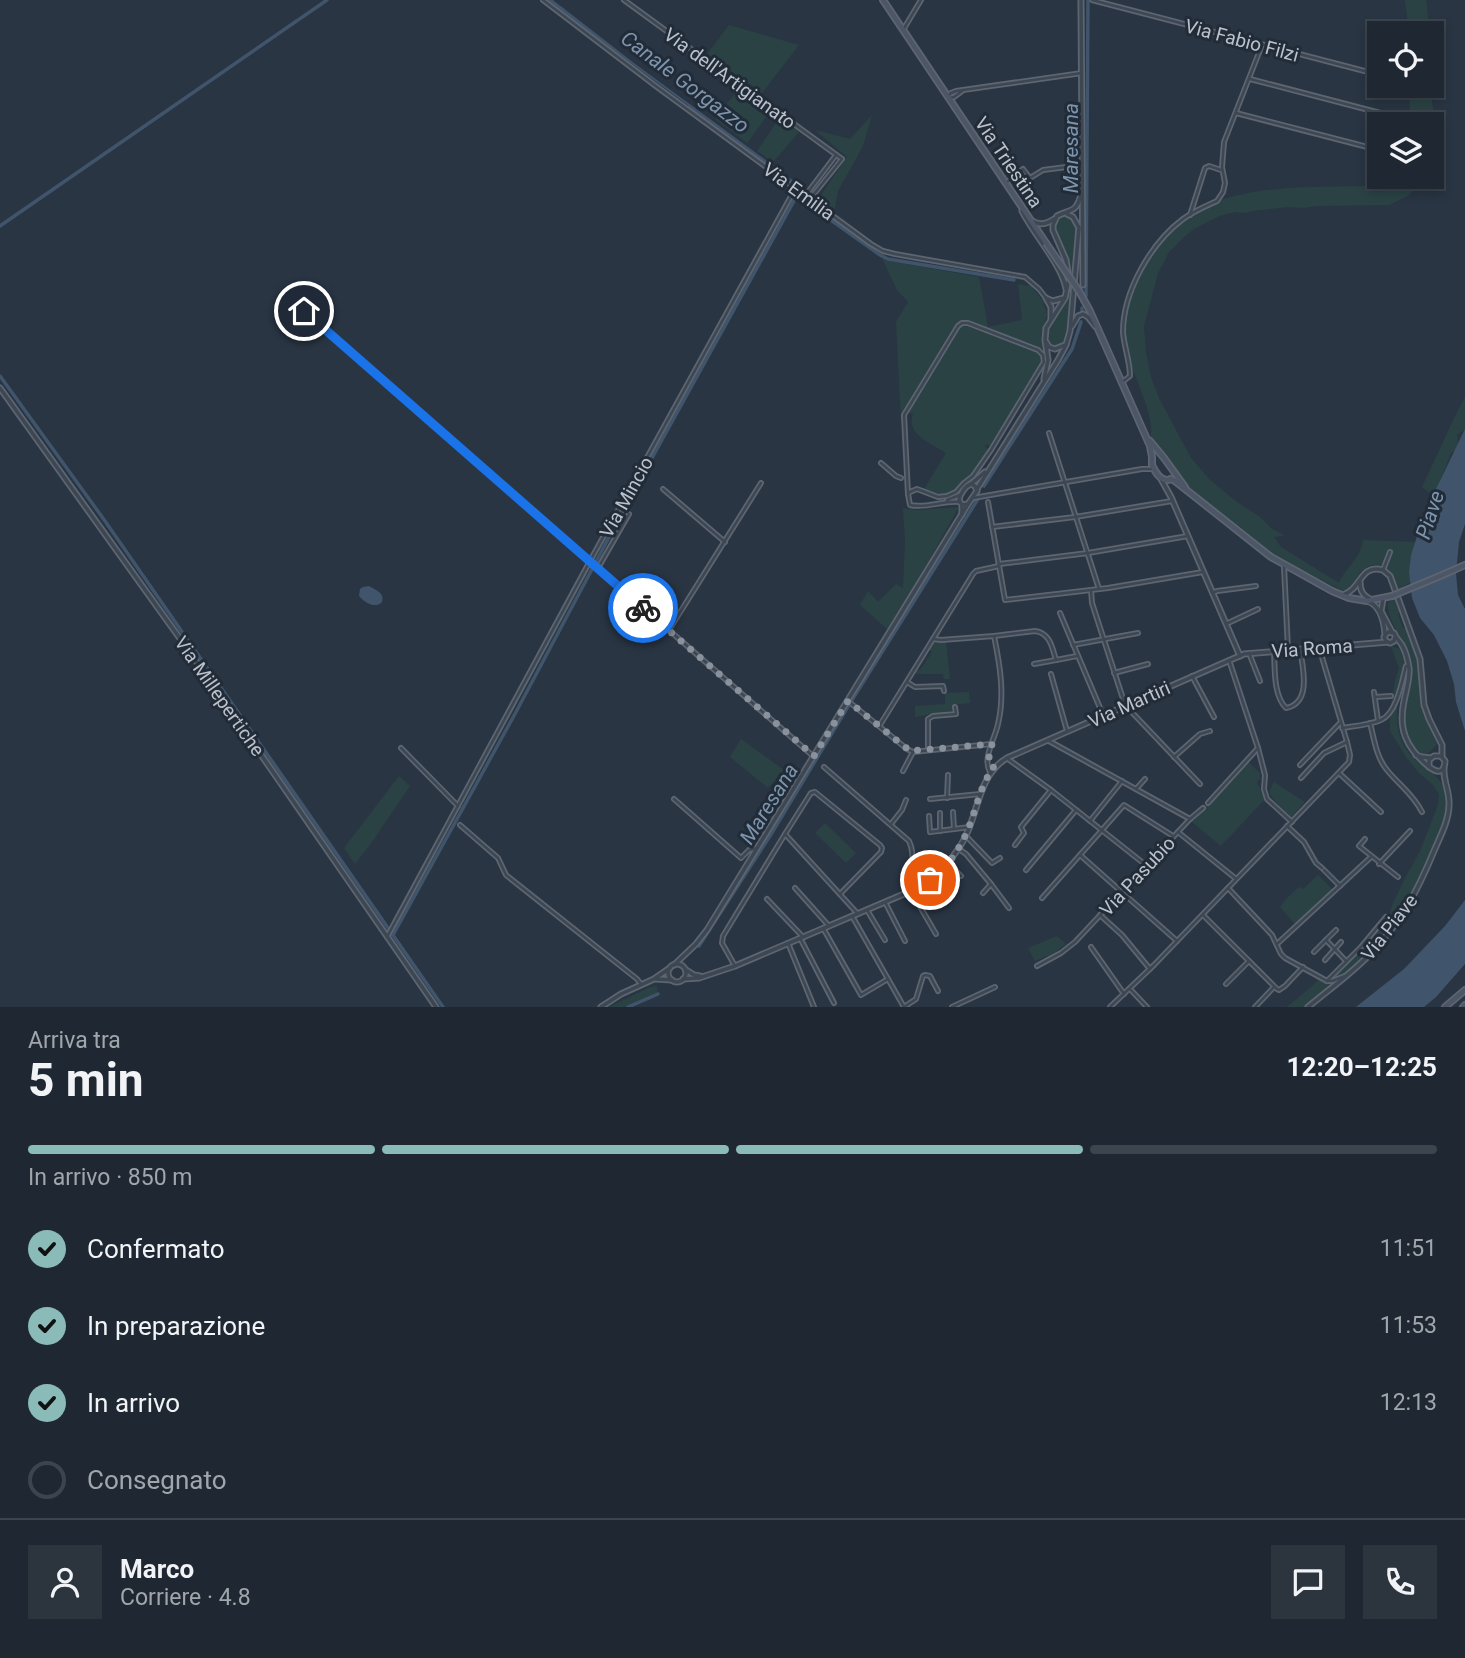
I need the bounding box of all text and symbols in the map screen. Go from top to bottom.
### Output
street label: Via Fabio Filzi [1182,14,1301,67]
map controls [1367,21,1444,189]
button: locate [1367,21,1444,98]
street label: Via dell'Artigianato [659,23,800,134]
water label: Canale Gorgazzo [616,26,754,138]
water label: Maresana [1059,103,1083,193]
street label: Via Triestina [970,112,1047,212]
button: layers [1367,112,1444,189]
street label: Via Emilia [758,158,839,225]
pin [274,281,334,341]
icon: home [285,292,323,330]
street label: Via Mincio [595,453,658,542]
water label: Piave [1411,488,1449,542]
courier [608,573,678,643]
icon: bike [624,589,662,627]
street label: Via Millepertiche [170,632,270,761]
street label: Via Roma [1271,634,1353,663]
street label: Via Martiri [1085,676,1174,733]
water label: Maresana [735,759,803,849]
street label: Via Pasubio [1095,832,1180,921]
pin [900,850,960,910]
icon: bag [911,861,949,899]
street label: Via Piave [1356,890,1422,965]
text: Arriva tra [28,1027,121,1054]
text: 12:20–12:25 [1287,1052,1437,1082]
text: 5 min [28,1053,144,1107]
text: In arrivo · 850 m [28,1164,193,1191]
icon: check [28,1230,66,1268]
text: Confermato [87,1234,224,1264]
text: 11:51 [1380,1235,1437,1262]
icon: check [28,1307,66,1345]
text: In preparazione [87,1311,265,1341]
text: 11:53 [1380,1312,1437,1339]
icon: check [28,1384,66,1422]
text: In arrivo [87,1388,180,1418]
text: 12:13 [1380,1389,1437,1416]
text: Consegnato [87,1465,227,1495]
button: person [28,1545,102,1619]
button: chat [1271,1545,1345,1619]
button: phone [1363,1545,1437,1619]
text: Marco [120,1554,194,1584]
text: Corriere · 4.8 [120,1584,251,1611]

